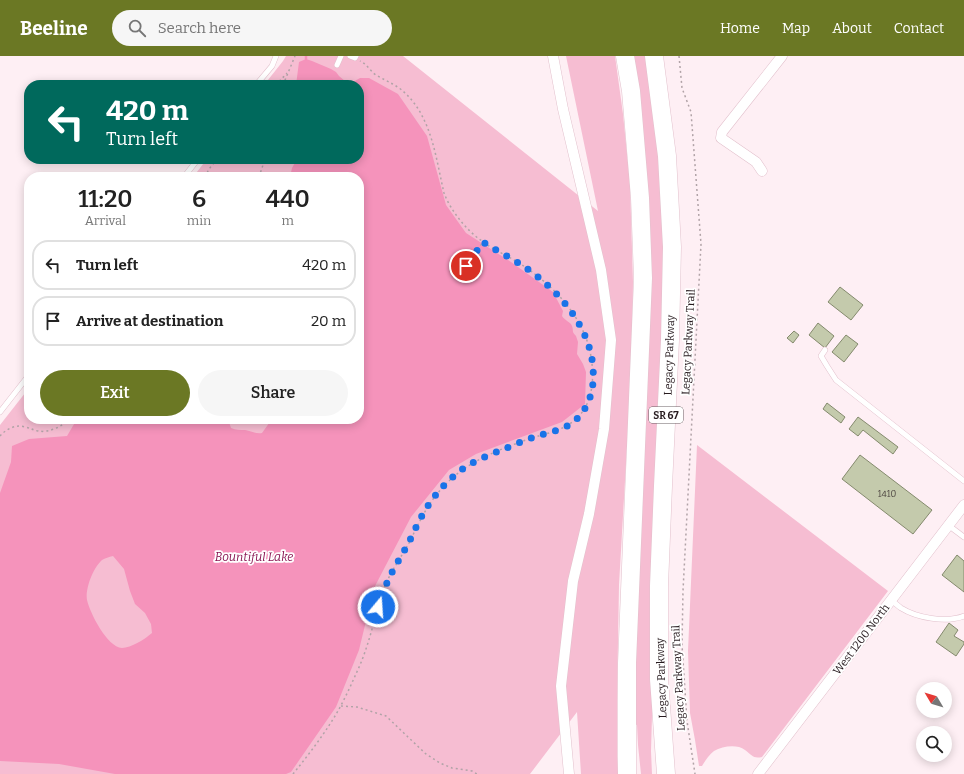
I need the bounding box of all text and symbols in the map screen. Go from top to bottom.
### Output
search box [112,10,392,46]
text: Beeline [20,17,88,40]
icon: search [126,17,148,39]
text: Search here [158,19,241,37]
text: Home [720,20,760,37]
text: Map [782,20,810,37]
text: About [832,20,872,37]
text: Contact [894,20,944,37]
text: 420 m [106,94,188,127]
icon: left [40,96,92,148]
text: Turn left [106,128,178,150]
text: 11:20 [78,185,133,213]
text: 6 [192,185,206,213]
text: 440 [265,185,310,213]
text: Arrival [85,213,126,228]
text: min [187,213,211,228]
text: m [281,213,294,228]
pin [449,249,483,283]
icon: left [42,254,64,276]
icon: arrive [455,255,477,277]
text: Turn left [76,256,138,274]
text: 420 m [302,256,346,274]
street label: Legacy Parkway Trail [679,289,698,395]
icon: arrive [42,310,64,332]
text: Arrive at destination [76,312,223,330]
text: 20 m [311,312,346,330]
street label: Legacy Parkway [662,314,677,396]
button: Exit [40,370,190,416]
button: Share [198,370,348,416]
road number: SR 67 [649,407,683,423]
house number: 1410 [878,489,896,499]
water label: Bountiful Lake [215,550,293,564]
position arrow [357,586,399,628]
street label: West 1200 North [831,601,892,677]
street label: Legacy Parkway Trail [669,625,688,731]
street label: Legacy Parkway [654,637,669,718]
north arrow [916,682,952,718]
map controls [916,682,952,762]
button: search [916,726,952,762]

